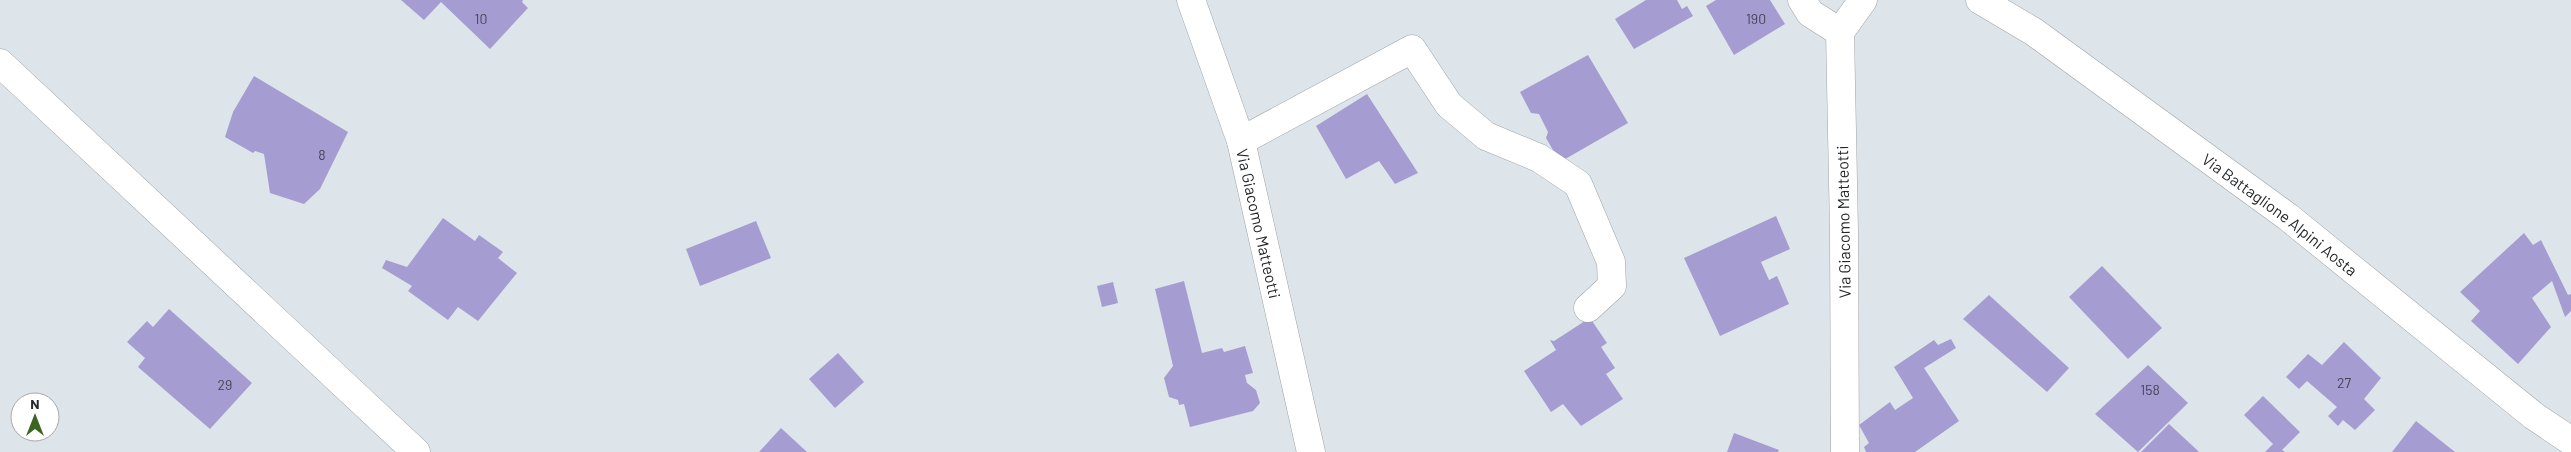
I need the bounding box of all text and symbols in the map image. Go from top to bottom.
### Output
house number: 10 [475,10,487,27]
house number: 190 [1746,10,1766,27]
street label: Via Giacomo Matteotti [1832,145,1854,299]
house number: 8 [318,146,326,163]
street label: Via Giacomo Matteotti [1233,147,1286,300]
street label: Via Battaglione Alpini Aosta [2199,149,2362,279]
house number: 27 [2337,374,2351,391]
house number: 29 [218,376,232,393]
house number: 158 [2140,381,2160,398]
north arrow [10,392,60,442]
text: N [30,395,40,412]

